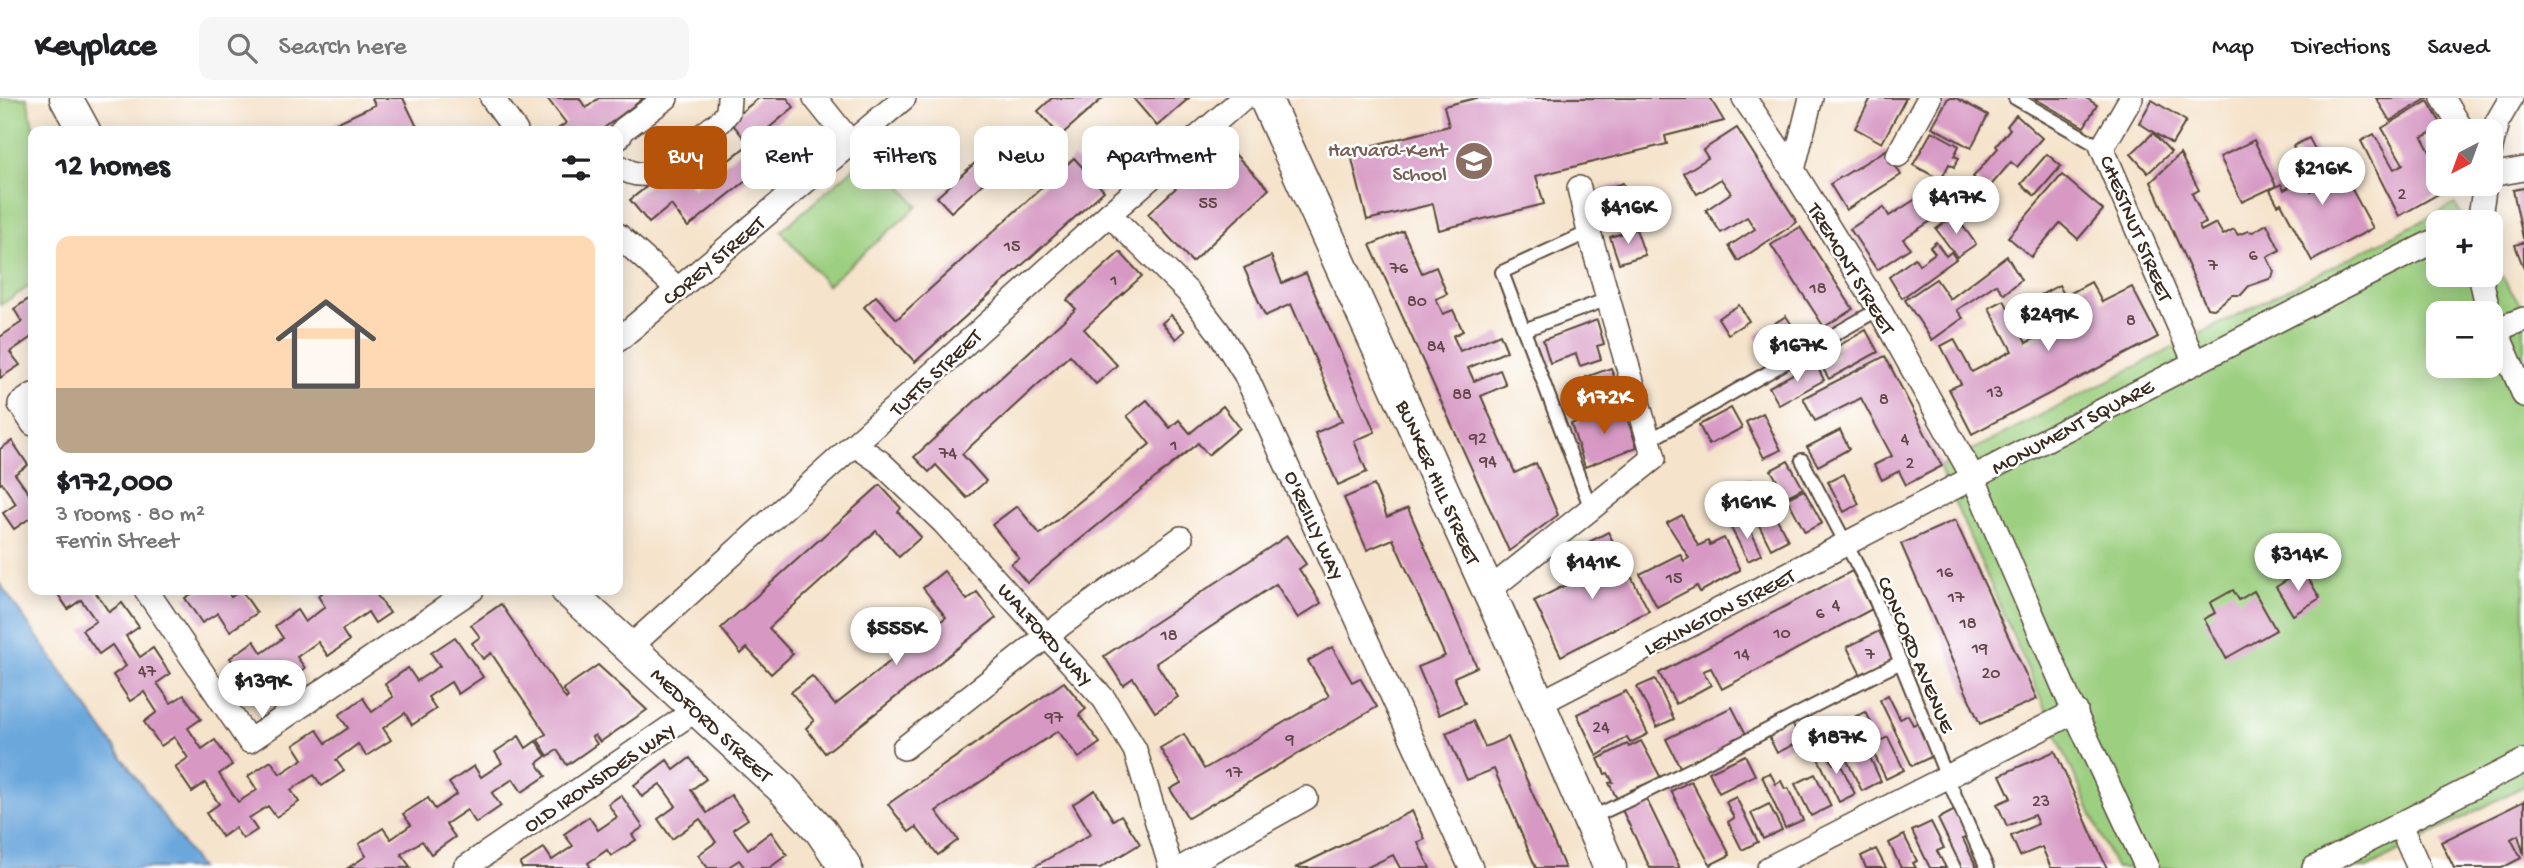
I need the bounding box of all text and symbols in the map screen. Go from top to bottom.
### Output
search box [199,17,689,80]
text: Keyplace [35,29,157,67]
icon: search [223,29,261,67]
text: Search here [279,33,407,64]
text: Map [2212,34,2254,63]
text: Directions [2292,34,2390,63]
text: Saved [2428,34,2489,63]
north arrow [2426,119,2502,196]
map controls [2426,119,2503,378]
chip: Buy [644,126,727,189]
chip: Rent [741,126,836,189]
chip: Filters [850,126,960,189]
chip: New [974,126,1068,189]
chip: Apartment [1082,126,1239,189]
place label: Harvard-Kent School [1328,140,1449,189]
school or university icon: Harvard-Kent School [1453,140,1495,182]
pin: $216K [2273,148,2371,207]
icon: filters [557,149,595,187]
text: 12 homes [56,151,169,186]
street label: CHESTNUT STREET [2092,153,2176,307]
text: $216K [2294,156,2350,183]
pin: $417K [1907,176,2005,236]
text: $417K [1928,185,1984,212]
house number: 2 [2398,185,2407,206]
pin: $416K [1579,186,1677,246]
house number: 55 [1199,194,1217,215]
text: $416K [1601,195,1655,222]
street label: TREMONT STREET [1799,199,1899,341]
button: + [2426,210,2503,287]
street label: COREY STREET [659,212,772,313]
house number: 15 [1003,237,1020,258]
house number: 6 [2248,246,2258,267]
house number: 7 [2207,256,2218,277]
house number: 76 [1389,259,1409,280]
house number: 1 [1109,271,1118,292]
house number: 18 [1808,279,1827,300]
icon: home [263,281,389,407]
house number: 80 [1407,292,1427,313]
pin: $249K [1999,294,2097,353]
button: − [2426,301,2503,378]
text: $249K [2020,302,2076,329]
house number: 8 [2126,311,2136,332]
pin: $167K [1748,324,1846,384]
street label: TUFTS STREET [885,325,989,424]
text: $167K [1769,333,1825,360]
house number: 84 [1427,337,1446,358]
street label: MONUMENT SQUARE [1988,375,2160,482]
pin: $172K [1555,376,1653,436]
house number: 13 [1986,383,2003,404]
house number: 88 [1452,385,1472,406]
text: $172K [1576,385,1632,412]
house number: 8 [1879,390,1889,411]
street label: BUNKER HILL STREET [1388,396,1484,570]
house number: 92 [1468,429,1487,450]
house number: 4 [1901,430,1910,451]
house number: 1 [1169,436,1178,457]
house number: 74 [938,444,957,465]
house number: 94 [1478,452,1497,473]
house number: 2 [1906,454,1915,475]
text: $172,000 [56,467,172,502]
street label: O'REILLY WAY [1277,468,1347,585]
pin: $161K [1698,482,1796,541]
text: $161K [1720,490,1774,517]
text: 3 rooms · 80 m² [56,502,205,529]
text: Ferrin Street [56,529,179,556]
pin: $314K [2249,533,2347,593]
pin: $141K [1543,542,1641,601]
text: $314K [2270,542,2326,569]
text: $141K [1566,550,1618,577]
house number: 16 [1936,563,1954,584]
street label: LEXINGTON STREET [1641,565,1801,663]
house number: 15 [1665,569,1682,590]
street label: CONCORD AVENUE [1870,573,1958,738]
street label: WALFORD WAY [990,579,1097,693]
house number: 17 [1947,588,1965,609]
house number: 4 [1832,596,1841,617]
house number: 6 [1815,604,1825,625]
pin: $555K [847,608,945,667]
house number: 18 [1958,614,1977,635]
text: $555K [866,616,926,643]
house number: 10 [1772,624,1791,645]
house number: 18 [1159,626,1178,647]
house number: 19 [1971,639,1988,660]
house number: 14 [1733,645,1750,666]
house number: 7 [1864,645,1875,666]
pin: $139K [213,660,311,720]
house number: 47 [138,662,157,683]
street label: MEDFORD STREET [643,664,776,790]
house number: 20 [1981,664,2001,685]
text: $139K [234,669,290,696]
house number: 97 [1044,708,1064,729]
pin: $187K [1787,716,1885,776]
house number: 24 [1592,718,1610,739]
street label: OLD IRONSIDES WAY [520,720,682,840]
text: $187K [1808,725,1864,752]
house number: 9 [1284,730,1295,751]
house number: 17 [1225,763,1243,784]
house number: 23 [2032,792,2050,813]

